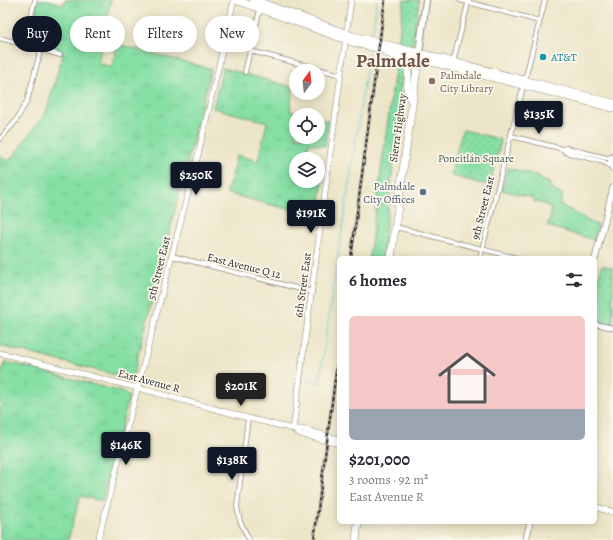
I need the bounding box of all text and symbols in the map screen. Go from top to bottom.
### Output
chip: Buy [12,16,62,52]
chip: Rent [70,16,125,52]
chip: Filters [133,16,197,52]
chip: New [205,16,259,52]
district label: Palmdale [356,48,430,74]
place label: AT&T [550,50,577,65]
marker: AT&T [538,52,548,62]
north arrow [289,64,325,100]
map controls [289,64,325,188]
place label: Palmdale City Library [440,68,493,96]
marker: Palmdale City Library [427,76,437,86]
street label: Sierra Highway [386,93,410,163]
pin: $135K [511,101,567,135]
text: $135K [524,105,554,122]
button: locate [289,108,325,144]
park label: Poncitlán Square [438,151,514,166]
button: layers [289,152,325,188]
pin: $250K [168,162,224,196]
text: $250K [180,166,212,183]
street label: 9th Street East [468,174,498,242]
place label: Palmdale City Offices [363,179,415,207]
marker: Palmdale City Offices [418,187,428,197]
pin: $191K [283,200,339,234]
text: $191K [296,204,326,221]
street label: 5th Street East [144,234,174,301]
street label: East Avenue Q 12 [206,250,282,282]
street label: 6th Street East [291,251,315,318]
text: 6 homes [349,269,407,292]
icon: filters [563,269,585,291]
icon: home [431,342,503,414]
street label: East Avenue R [116,366,182,397]
pin: $201K [213,373,269,407]
text: $201K [225,377,257,394]
pin: $146K [98,432,154,466]
text: $146K [110,436,142,453]
pin: $138K [204,447,260,481]
text: $201,000 [349,448,410,471]
text: $138K [216,451,248,468]
text: 3 rooms · 92 m² [349,471,428,488]
text: East Avenue R [349,488,424,505]

